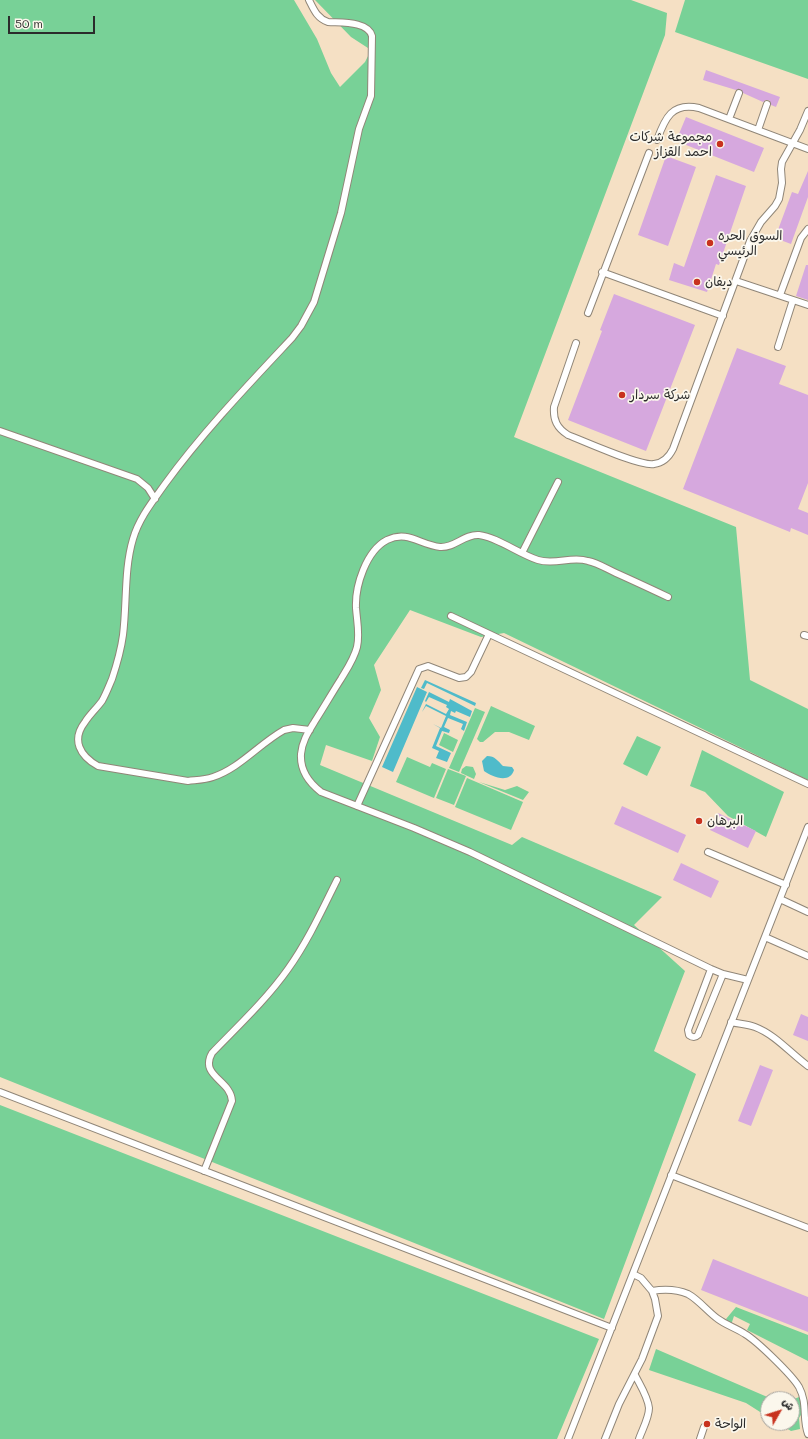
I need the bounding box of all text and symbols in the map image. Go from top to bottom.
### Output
scale bar [10,8,97,34]
text: 50 m [15,15,43,31]
place label: مجموعة شركات احمد القزاز [630,129,712,160]
marker: مجموعة شركات احمد القزاز [715,139,725,149]
place label: السوق الحره الرئيسي [718,228,783,259]
marker: السوق الحره الرئيسي [705,238,715,248]
place label: ديفان [705,274,733,290]
marker: ديفان [692,277,702,287]
place label: شركة سردار [630,387,690,403]
marker: شركة سردار [617,390,627,400]
place label: البرهان [707,813,743,829]
marker: البرهان [694,816,704,826]
north arrow [760,1391,800,1431]
text: ش [779,1394,799,1413]
place label: الواحة [715,1416,746,1432]
marker: الواحة [702,1419,712,1429]

